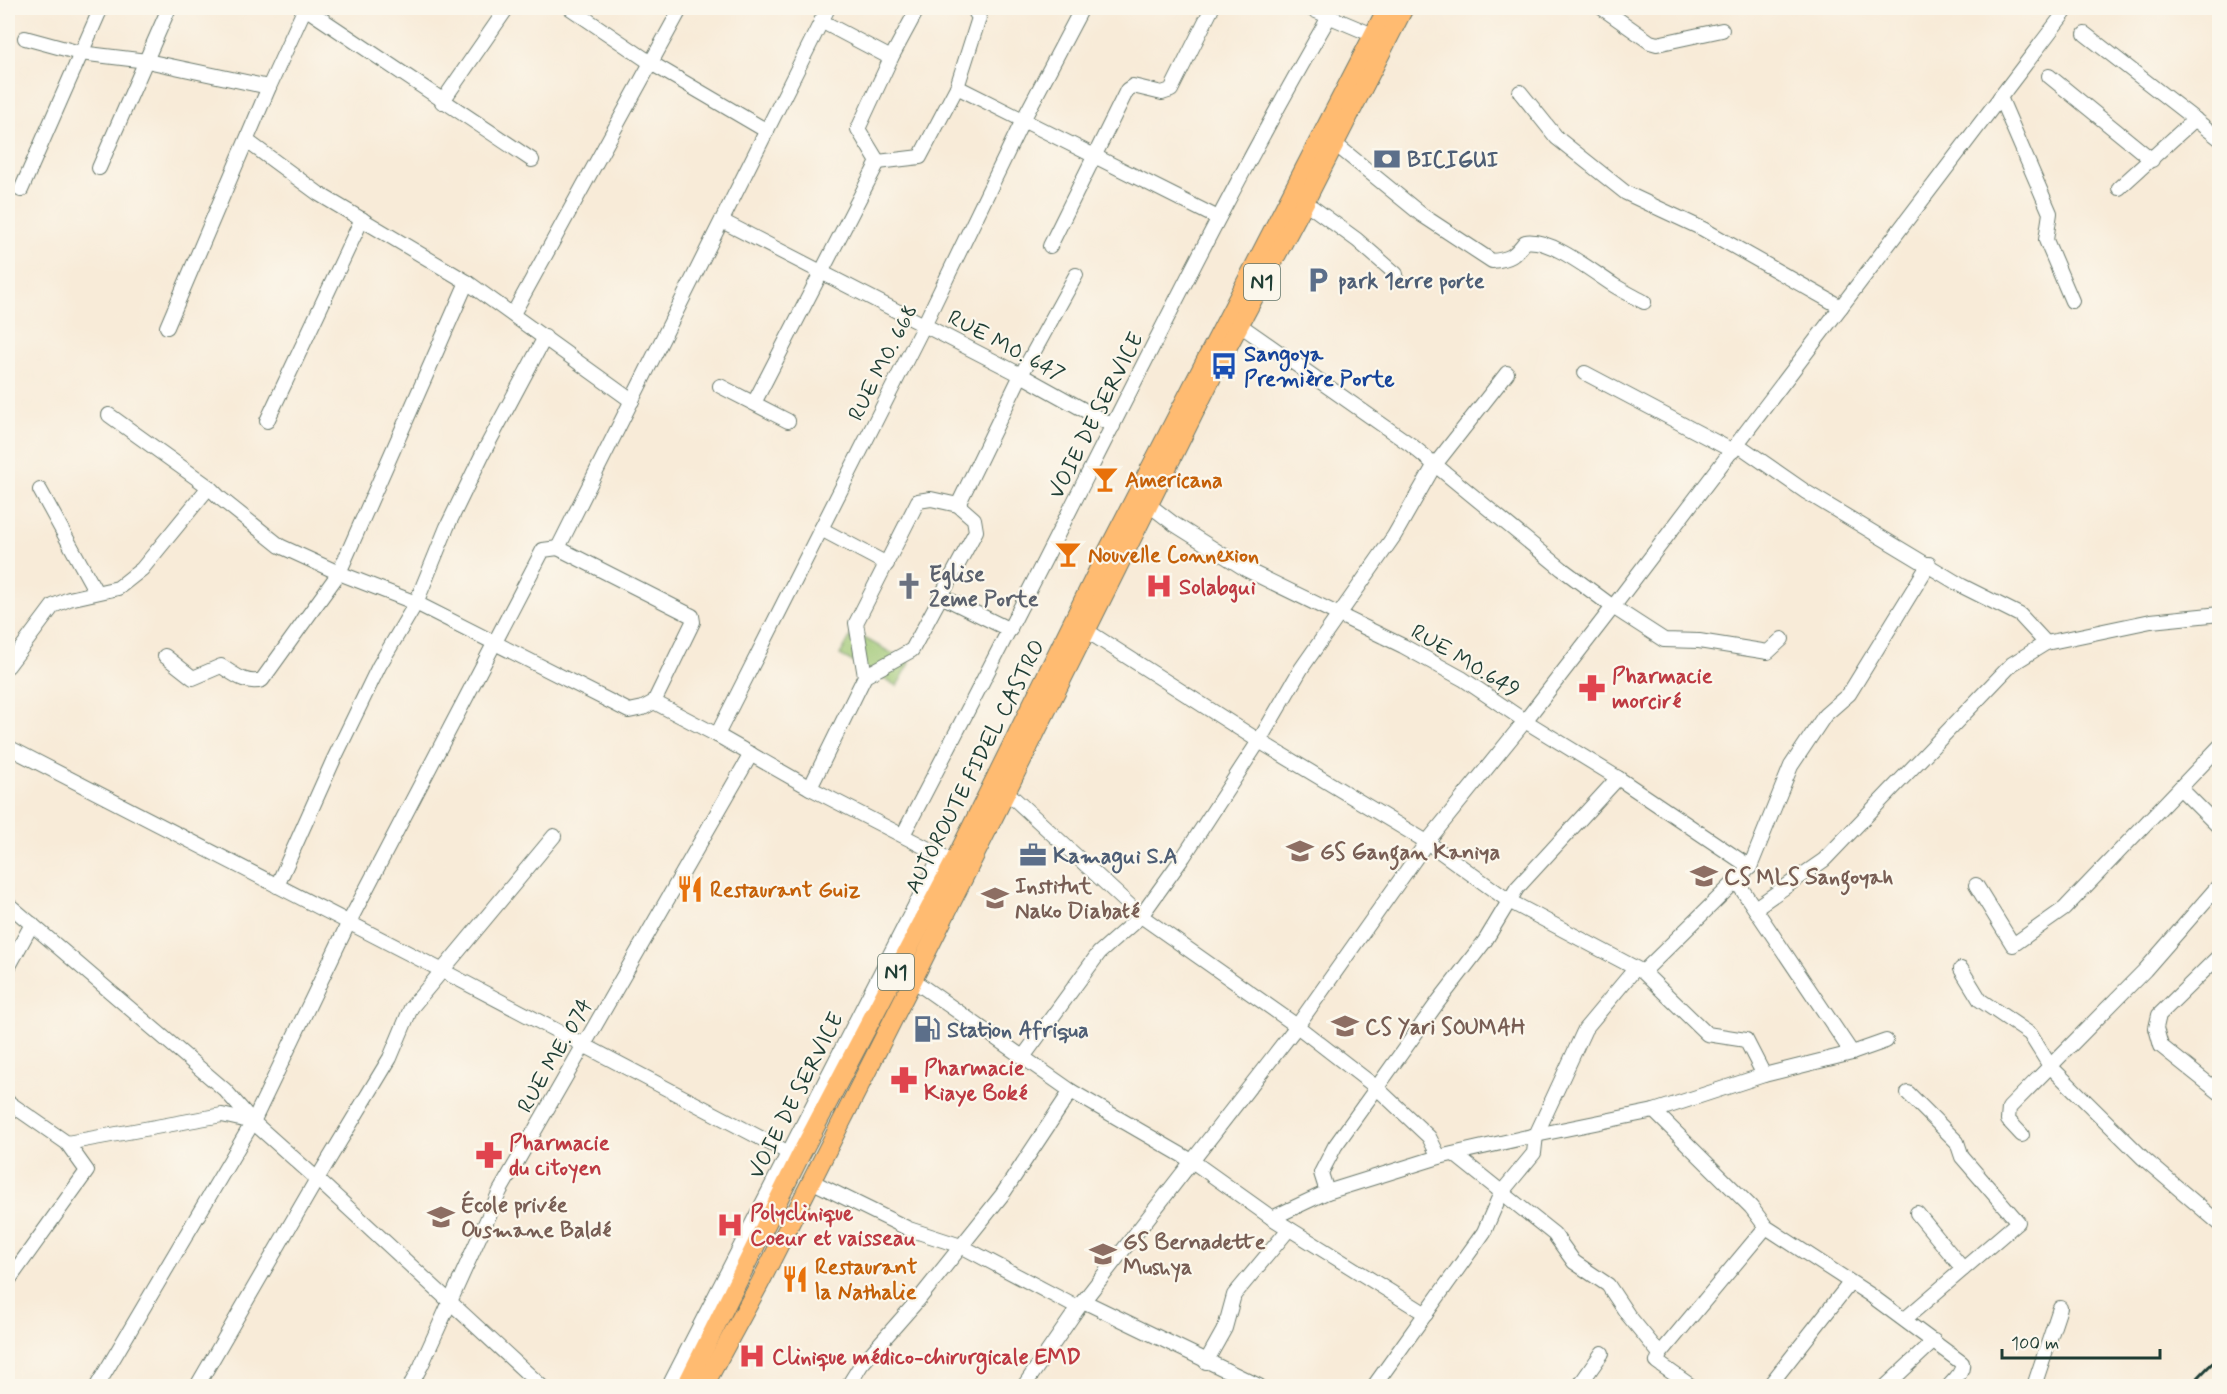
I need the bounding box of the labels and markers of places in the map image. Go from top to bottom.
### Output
bank icon: BICIGUI [1372,144,1402,174]
place label: BICIGUI [1407,147,1498,175]
parking icon: park 1erre porte [1303,265,1333,295]
place label: park 1erre porte [1338,268,1485,296]
place label: Sangoya Première Porte [1244,341,1395,394]
bus stop icon: Sangoya Première Porte [1209,351,1239,381]
bar icon: Americana [1090,464,1120,494]
place label: Americana [1125,467,1223,495]
bar icon: Nouvelle Connexion [1053,539,1083,569]
place label: Nouvelle Connexion [1088,542,1259,570]
place label: Eglise 2eme Porte [929,561,1039,614]
church icon: Eglise 2eme Porte [894,571,924,601]
hospital icon: Solabgui [1144,571,1174,601]
place label: Solabgui [1179,574,1256,603]
place label: Pharmacie morciré [1612,663,1713,716]
pharmacy icon: Pharmacie morciré [1577,673,1607,703]
school or university icon: GS Gangan Kaniya [1285,836,1315,866]
place label: GS Gangan Kaniya [1320,839,1500,871]
office icon: Kamagui S.A [1018,840,1048,870]
place label: Kamagui S.A [1053,843,1178,874]
school or university icon: CS MLS Sangoyah [1689,861,1719,891]
place label: CS MLS Sangoyah [1724,864,1894,896]
place label: Institut Nako Diabaté [1015,873,1140,926]
restaurant icon: Restaurant Guiz [675,874,705,904]
place label: Restaurant Guiz [710,877,860,905]
school or university icon: Institut Nako Diabaté [980,883,1010,913]
school or university icon: CS Yari SOUMAH [1330,1011,1360,1041]
fuel station icon: Station Afriqua [912,1014,942,1044]
place label: CS Yari SOUMAH [1365,1014,1525,1042]
place label: Station Afriqua [947,1017,1089,1045]
place label: Pharmacie Kiaye Boké [924,1055,1028,1108]
pharmacy icon: Pharmacie Kiaye Boké [889,1065,919,1095]
place label: Pharmacie du citoyen [509,1130,610,1184]
pharmacy icon: Pharmacie du citoyen [474,1140,504,1170]
place label: École privée Ousmane Baldé [461,1190,612,1245]
place label: Polyclinique Coeur et vaisseau [750,1200,916,1253]
school or university icon: École privée Ousmane Baldé [426,1202,456,1232]
hospital icon: Polyclinique Coeur et vaisseau [715,1210,745,1240]
place label: GS Bernadette Mushya [1123,1229,1266,1283]
school or university icon: GS Bernadette Mushya [1088,1239,1118,1269]
place label: Restaurant la Nathalie [815,1254,918,1307]
restaurant icon: Restaurant la Nathalie [780,1264,810,1294]
hospital icon: Clinique médico-chirurgicale EMD [737,1341,767,1371]
place label: Clinique médico-chirurgicale EMD [772,1344,1081,1375]

